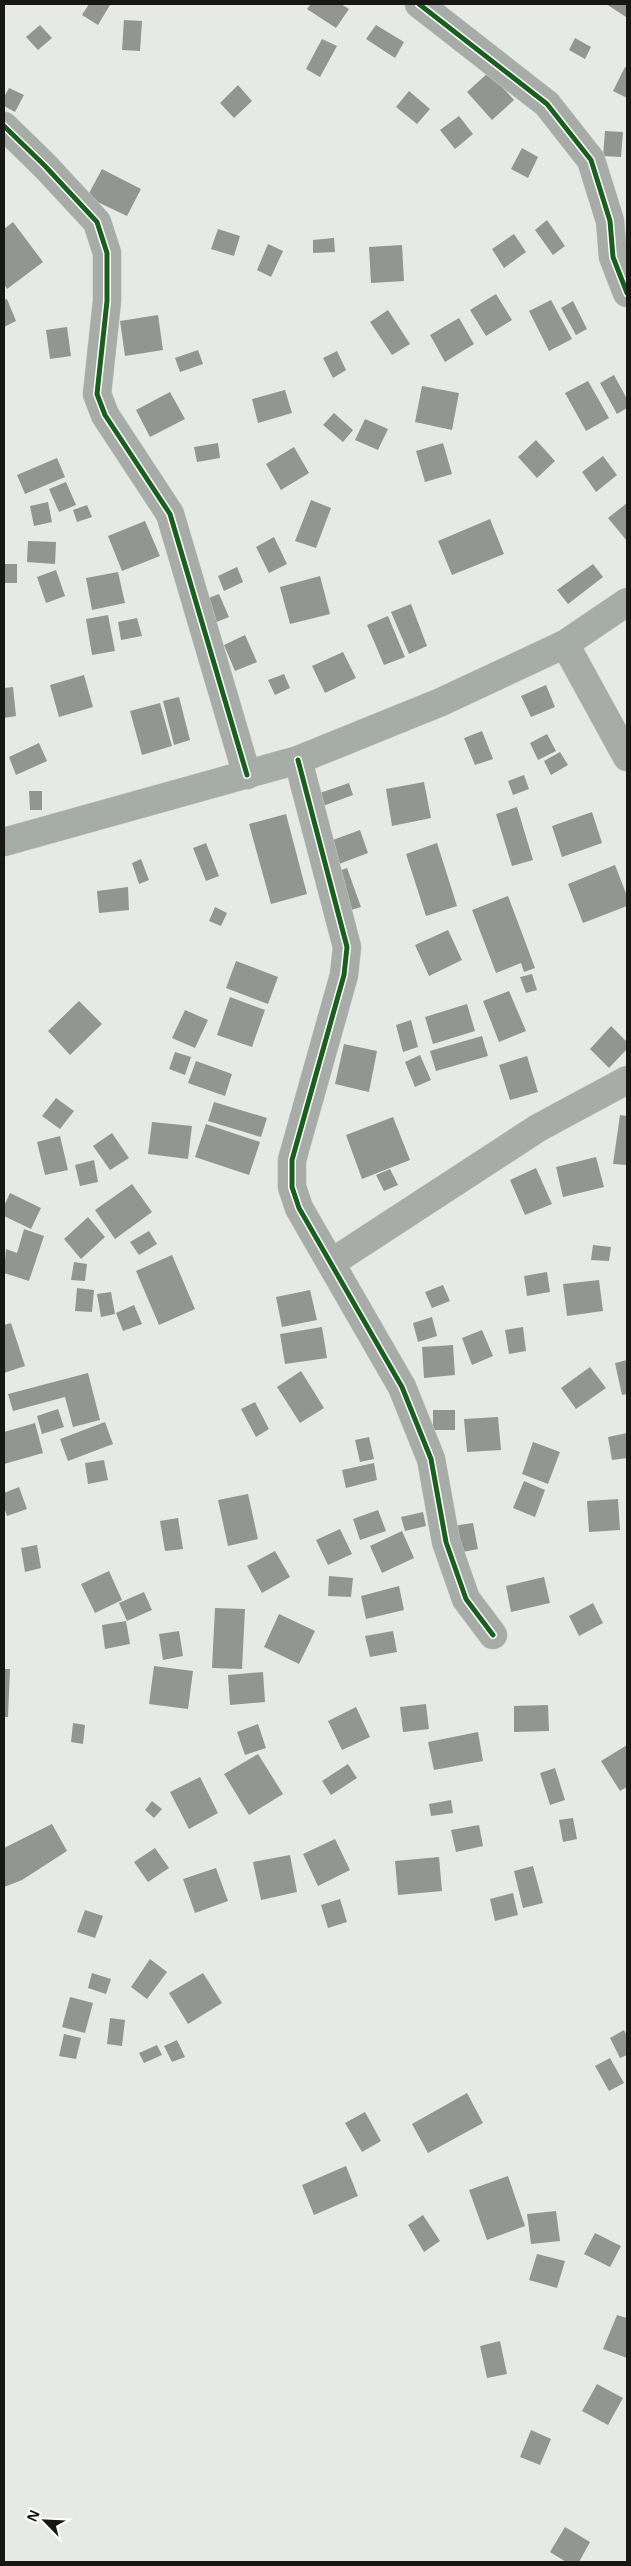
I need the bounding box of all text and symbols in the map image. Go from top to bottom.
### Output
north arrow [20,2496,70,2546]
text: N [22,2506,44,2525]

